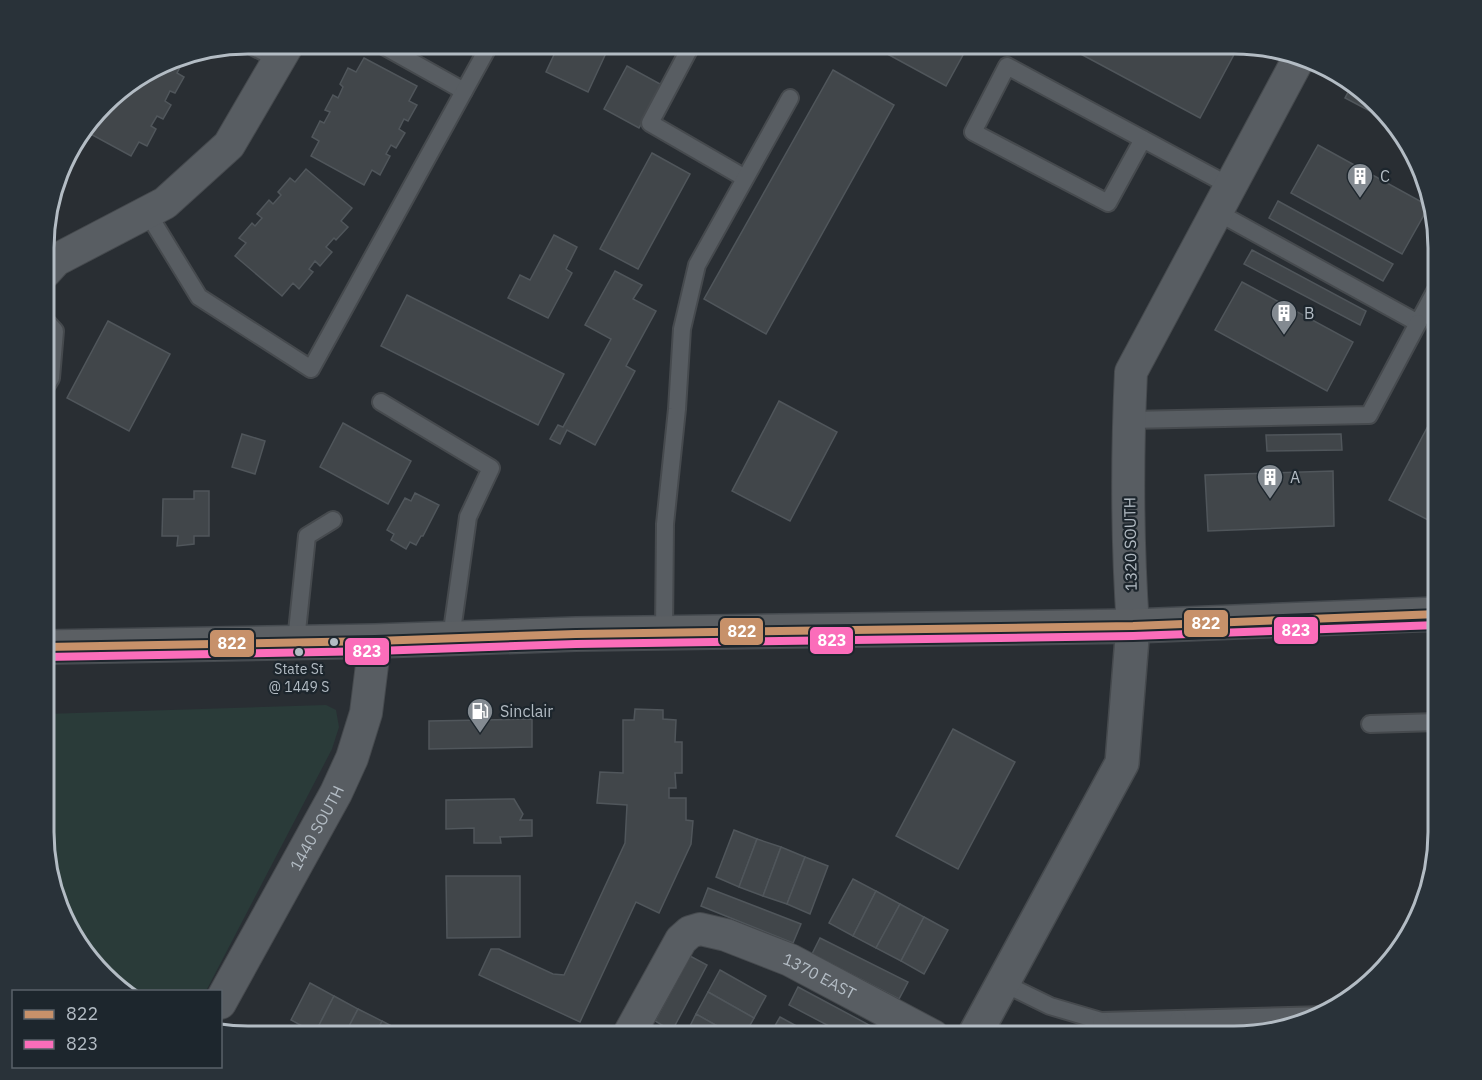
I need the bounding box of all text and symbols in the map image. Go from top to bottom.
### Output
building icon: C [1345,161,1375,199]
place label: C [1380,166,1390,186]
building icon: B [1269,298,1299,336]
place label: B [1304,303,1314,323]
building icon: A [1255,462,1285,500]
place label: A [1290,467,1300,487]
street label: 1320 SOUTH [1119,497,1141,591]
line badge: 822 [1183,609,1229,638]
text: 822 [1192,613,1220,633]
line badge: 823 [1273,616,1319,645]
line badge: 822 [719,617,764,646]
text: 823 [1282,620,1310,640]
text: 822 [728,621,756,641]
line badge: 823 [809,626,854,655]
line badge: 822 [209,629,255,658]
text: 823 [818,630,846,650]
text: 822 [218,633,246,653]
unlabelled marker [328,636,340,648]
line badge: 823 [344,637,390,666]
text: 823 [353,641,381,661]
marker: State St @ 1449 S [293,646,305,658]
place label: State St @ 1449 S [269,660,329,696]
fuel station icon: Sinclair [465,696,495,734]
place label: Sinclair [500,701,553,721]
street label: 1440 SOUTH [285,782,348,874]
street label: 1370 EAST [780,948,860,1003]
legend [12,990,222,1068]
text: 822 [66,1002,98,1025]
text: 823 [66,1032,98,1055]

